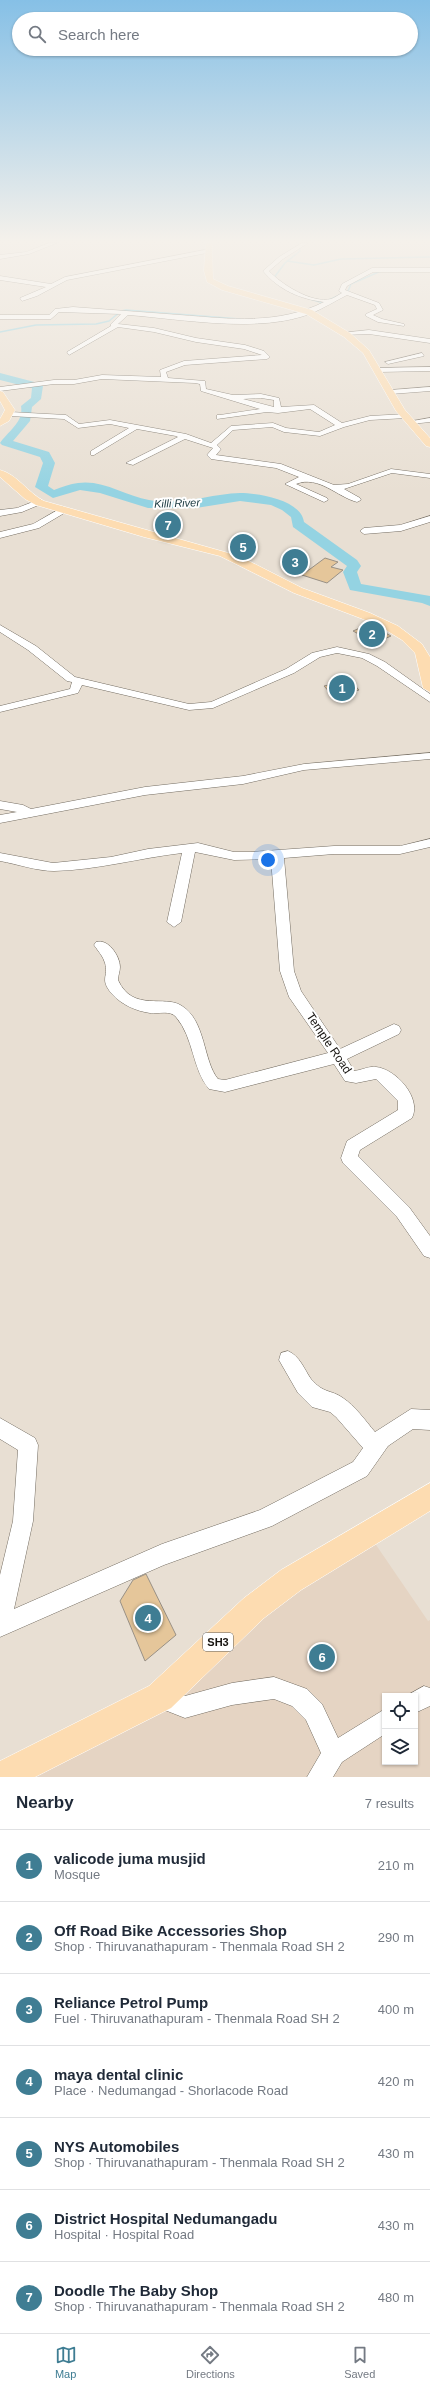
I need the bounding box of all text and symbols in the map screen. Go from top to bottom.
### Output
search box [12,12,418,56]
icon: search [26,23,48,45]
text: Search here [58,26,140,43]
water label: Killi River [154,496,201,510]
pin: 7 [155,510,181,540]
pin: 5 [230,532,256,562]
pin: 3 [282,547,308,577]
pin: 2 [359,619,385,649]
pin: 1 [329,673,355,703]
your location [258,850,278,870]
street label: Temple Road [303,1010,355,1076]
pin: 4 [135,1603,161,1633]
road number: SH3 [203,1633,233,1651]
pin: 6 [309,1642,335,1672]
map controls [382,1693,418,1765]
button: locate [382,1693,418,1729]
button: layers [382,1729,418,1765]
text: Nearby [16,1793,74,1812]
text: 7 results [365,1796,414,1811]
text: valicode juma musjid [54,1850,206,1867]
text: 1 [25,1858,33,1873]
text: 210 m [378,1858,414,1873]
text: Mosque [54,1867,100,1882]
text: Off Road Bike Accessories Shop [54,1922,287,1939]
text: 2 [25,1930,33,1945]
text: 290 m [378,1930,414,1945]
text: Shop · Thiruvanathapuram - Thenmala Road SH 2 [54,1939,345,1954]
text: Reliance Petrol Pump [54,1994,208,2011]
text: 3 [25,2002,33,2017]
text: 400 m [378,2002,414,2017]
text: Fuel · Thiruvanathapuram - Thenmala Road SH 2 [54,2011,340,2026]
text: maya dental clinic [54,2066,183,2083]
text: 4 [25,2074,33,2089]
text: 420 m [378,2074,414,2089]
text: Place · Nedumangad - Shorlacode Road [54,2083,288,2098]
text: NYS Automobiles [54,2138,179,2155]
text: 5 [25,2146,33,2161]
text: 430 m [378,2146,414,2161]
text: Shop · Thiruvanathapuram - Thenmala Road SH 2 [54,2155,345,2170]
text: District Hospital Nedumangadu [54,2210,277,2227]
text: 6 [25,2218,33,2233]
text: 430 m [378,2218,414,2233]
text: Hospital · Hospital Road [54,2227,194,2242]
text: Doodle The Baby Shop [54,2282,218,2299]
text: 7 [25,2290,33,2305]
text: 480 m [378,2290,414,2305]
text: Shop · Thiruvanathapuram - Thenmala Road SH 2 [54,2299,345,2314]
tab: Map [55,2344,77,2380]
tab: Directions [186,2344,235,2380]
tab: Saved [344,2344,375,2380]

